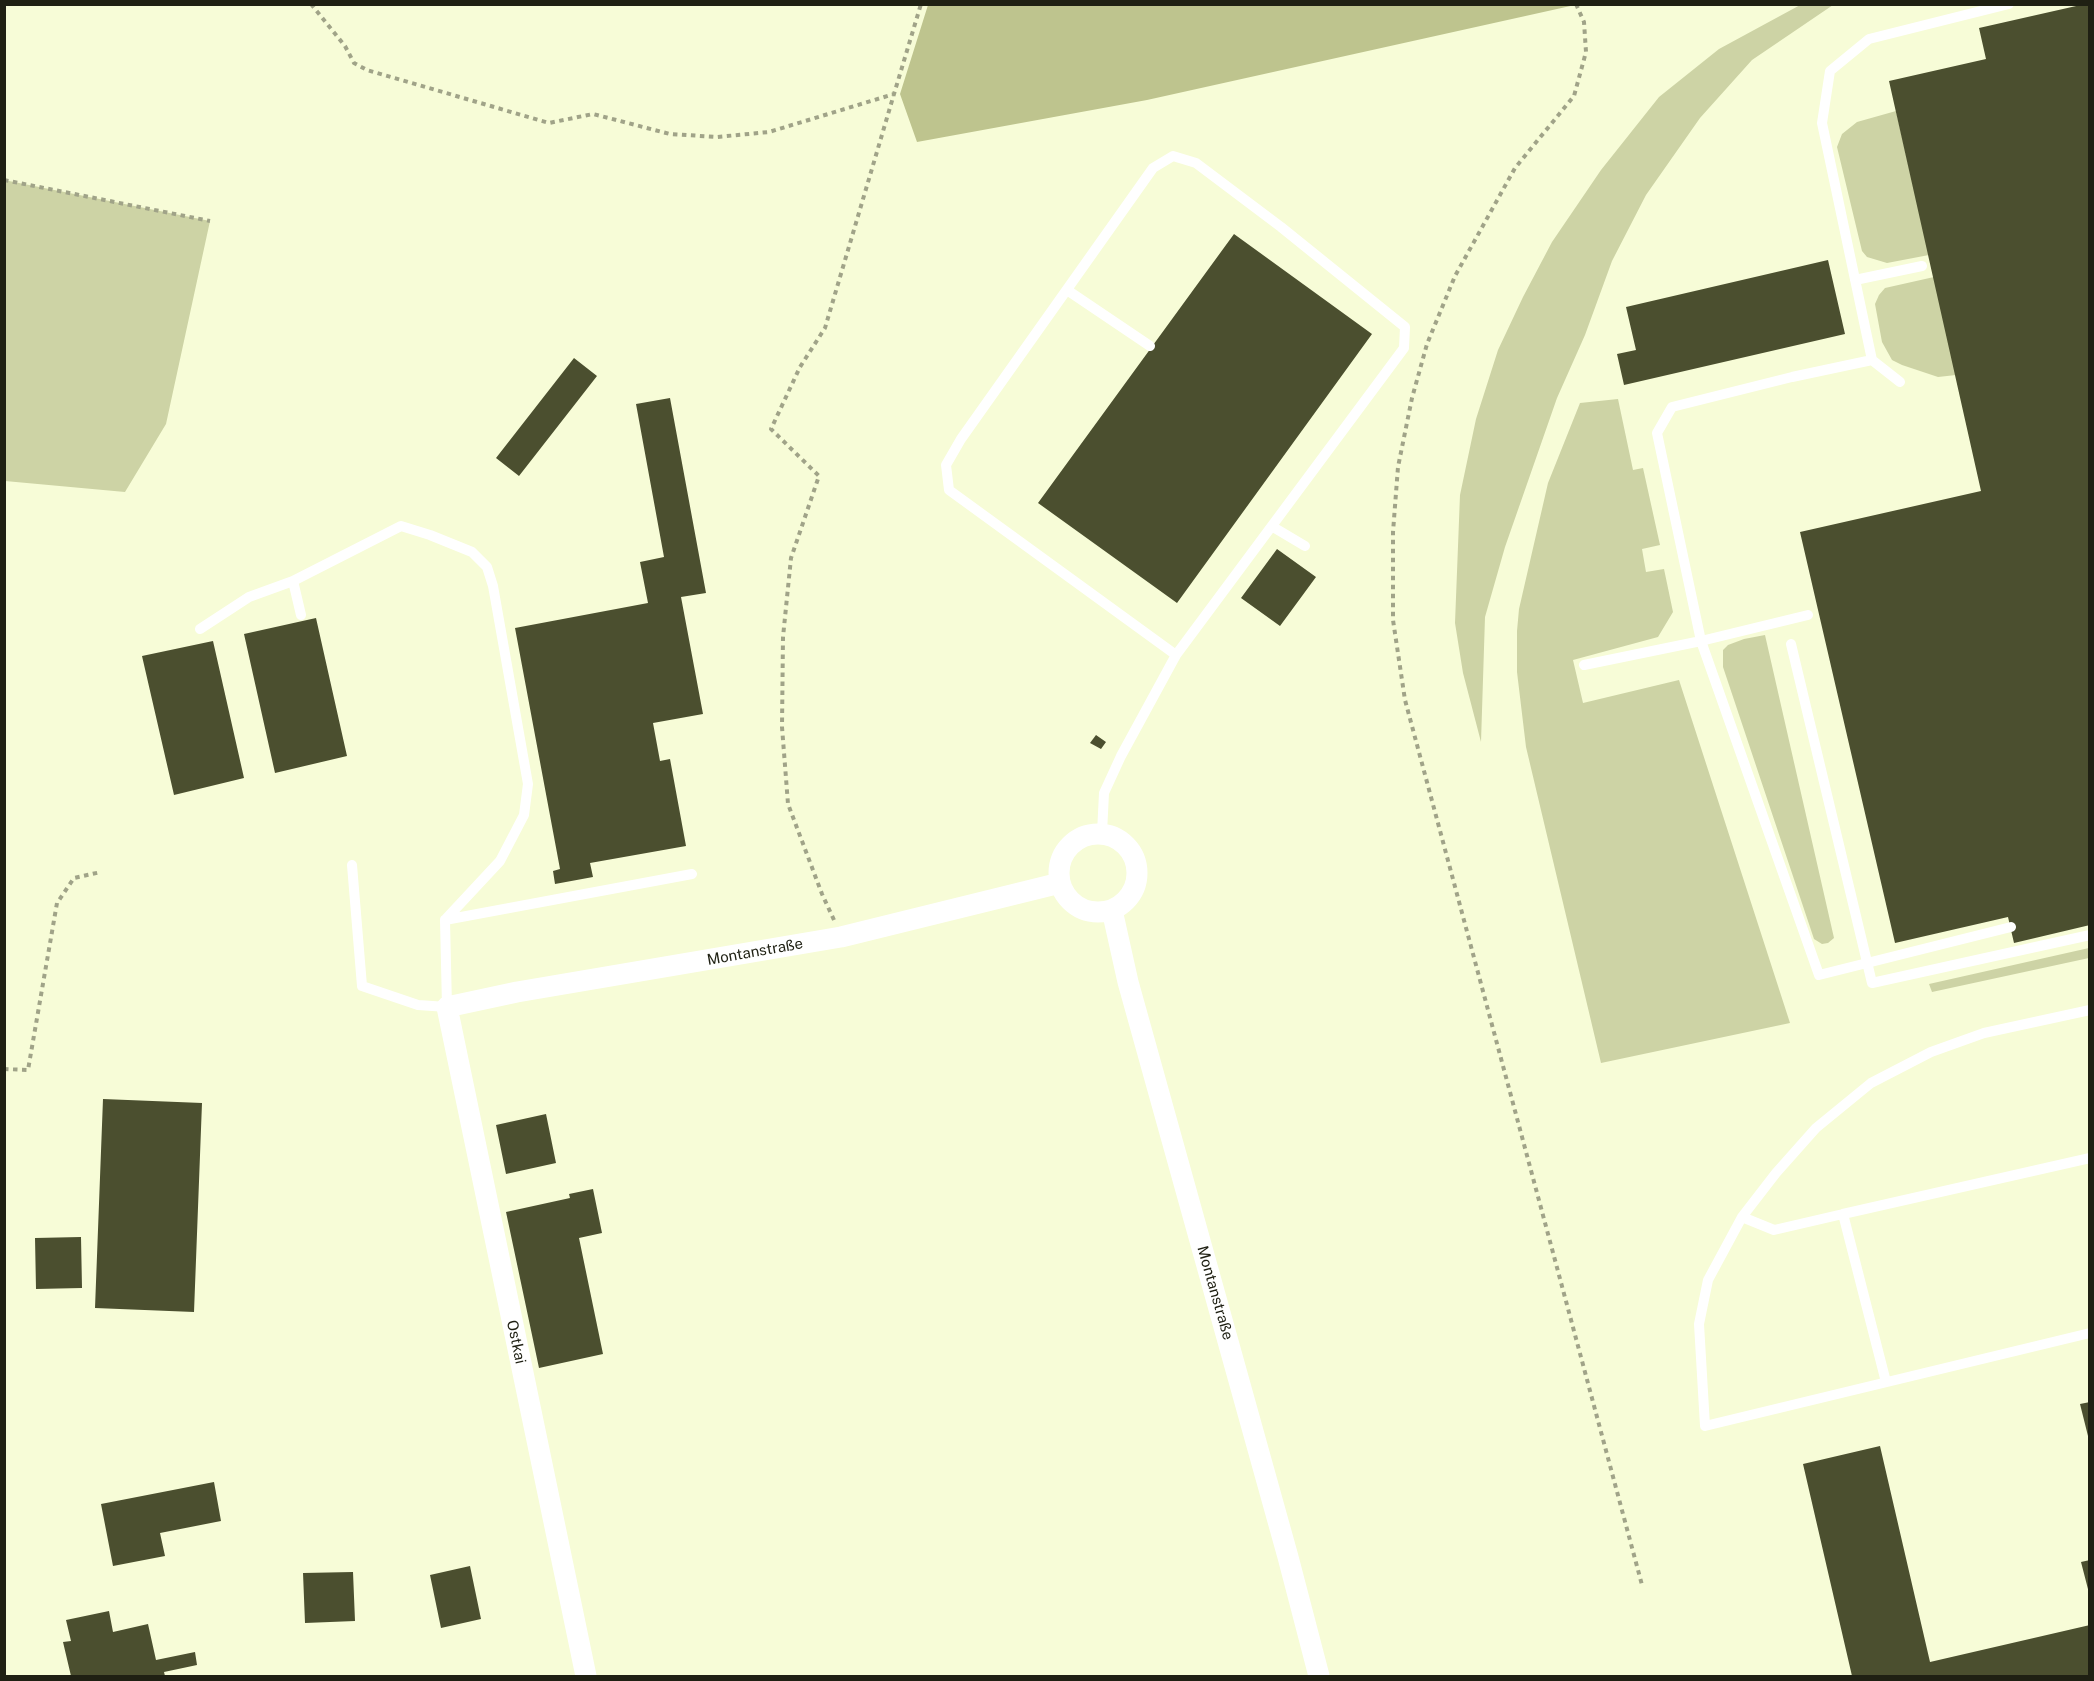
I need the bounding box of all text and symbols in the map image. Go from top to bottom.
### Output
street label: Montanstraße [706,935,804,969]
street label: Montanstraße [1193,1244,1237,1342]
street label: Ostkai [503,1318,529,1366]

